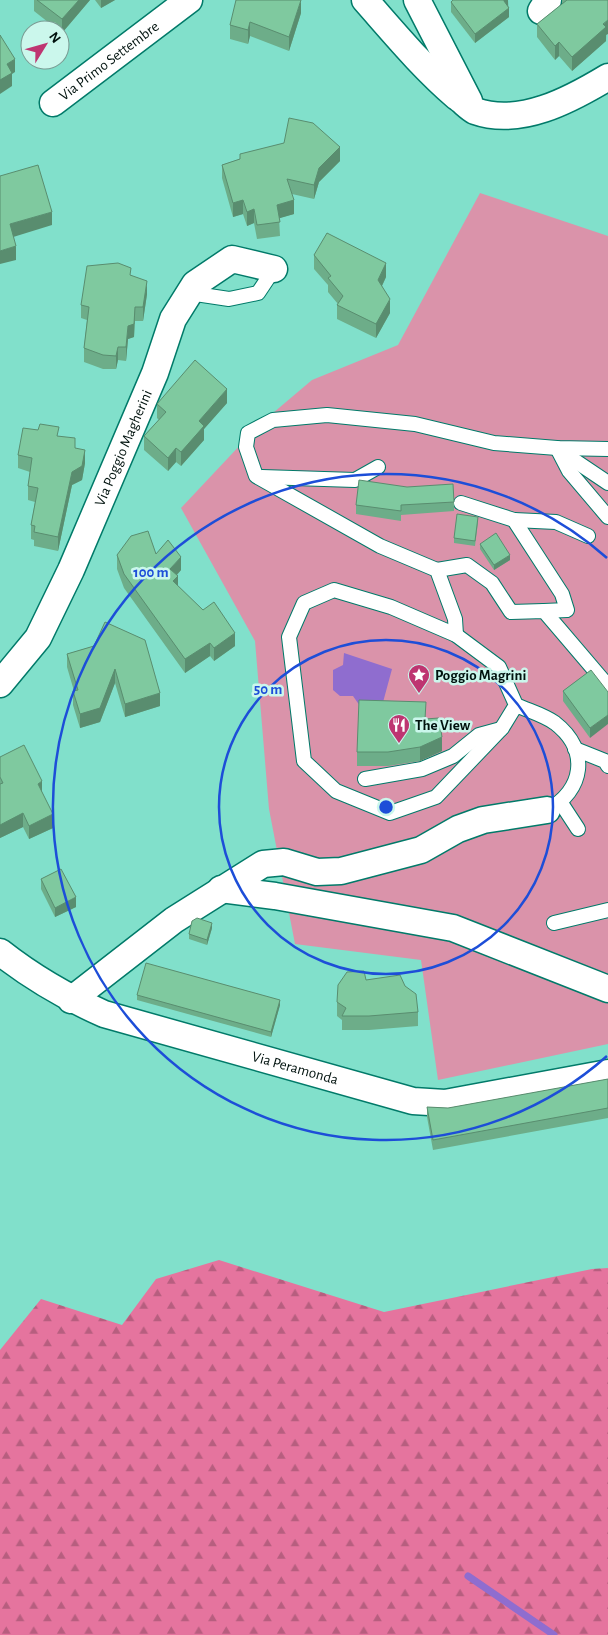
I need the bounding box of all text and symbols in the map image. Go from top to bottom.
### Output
street label: Via Primo Settembre [56,19,162,104]
north arrow [20,20,70,70]
text: N [46,30,63,46]
street label: Via Poggio Magherini [92,388,155,508]
text: 100 m [133,565,169,580]
place icon: Poggio Magrini [407,663,431,694]
place label: Poggio Magrini [435,668,526,683]
text: 50 m [254,682,282,697]
restaurant icon: The View [387,713,411,744]
place label: The View [415,718,471,733]
centre of rings [377,798,395,816]
street label: Via Peramonda [250,1049,340,1088]

